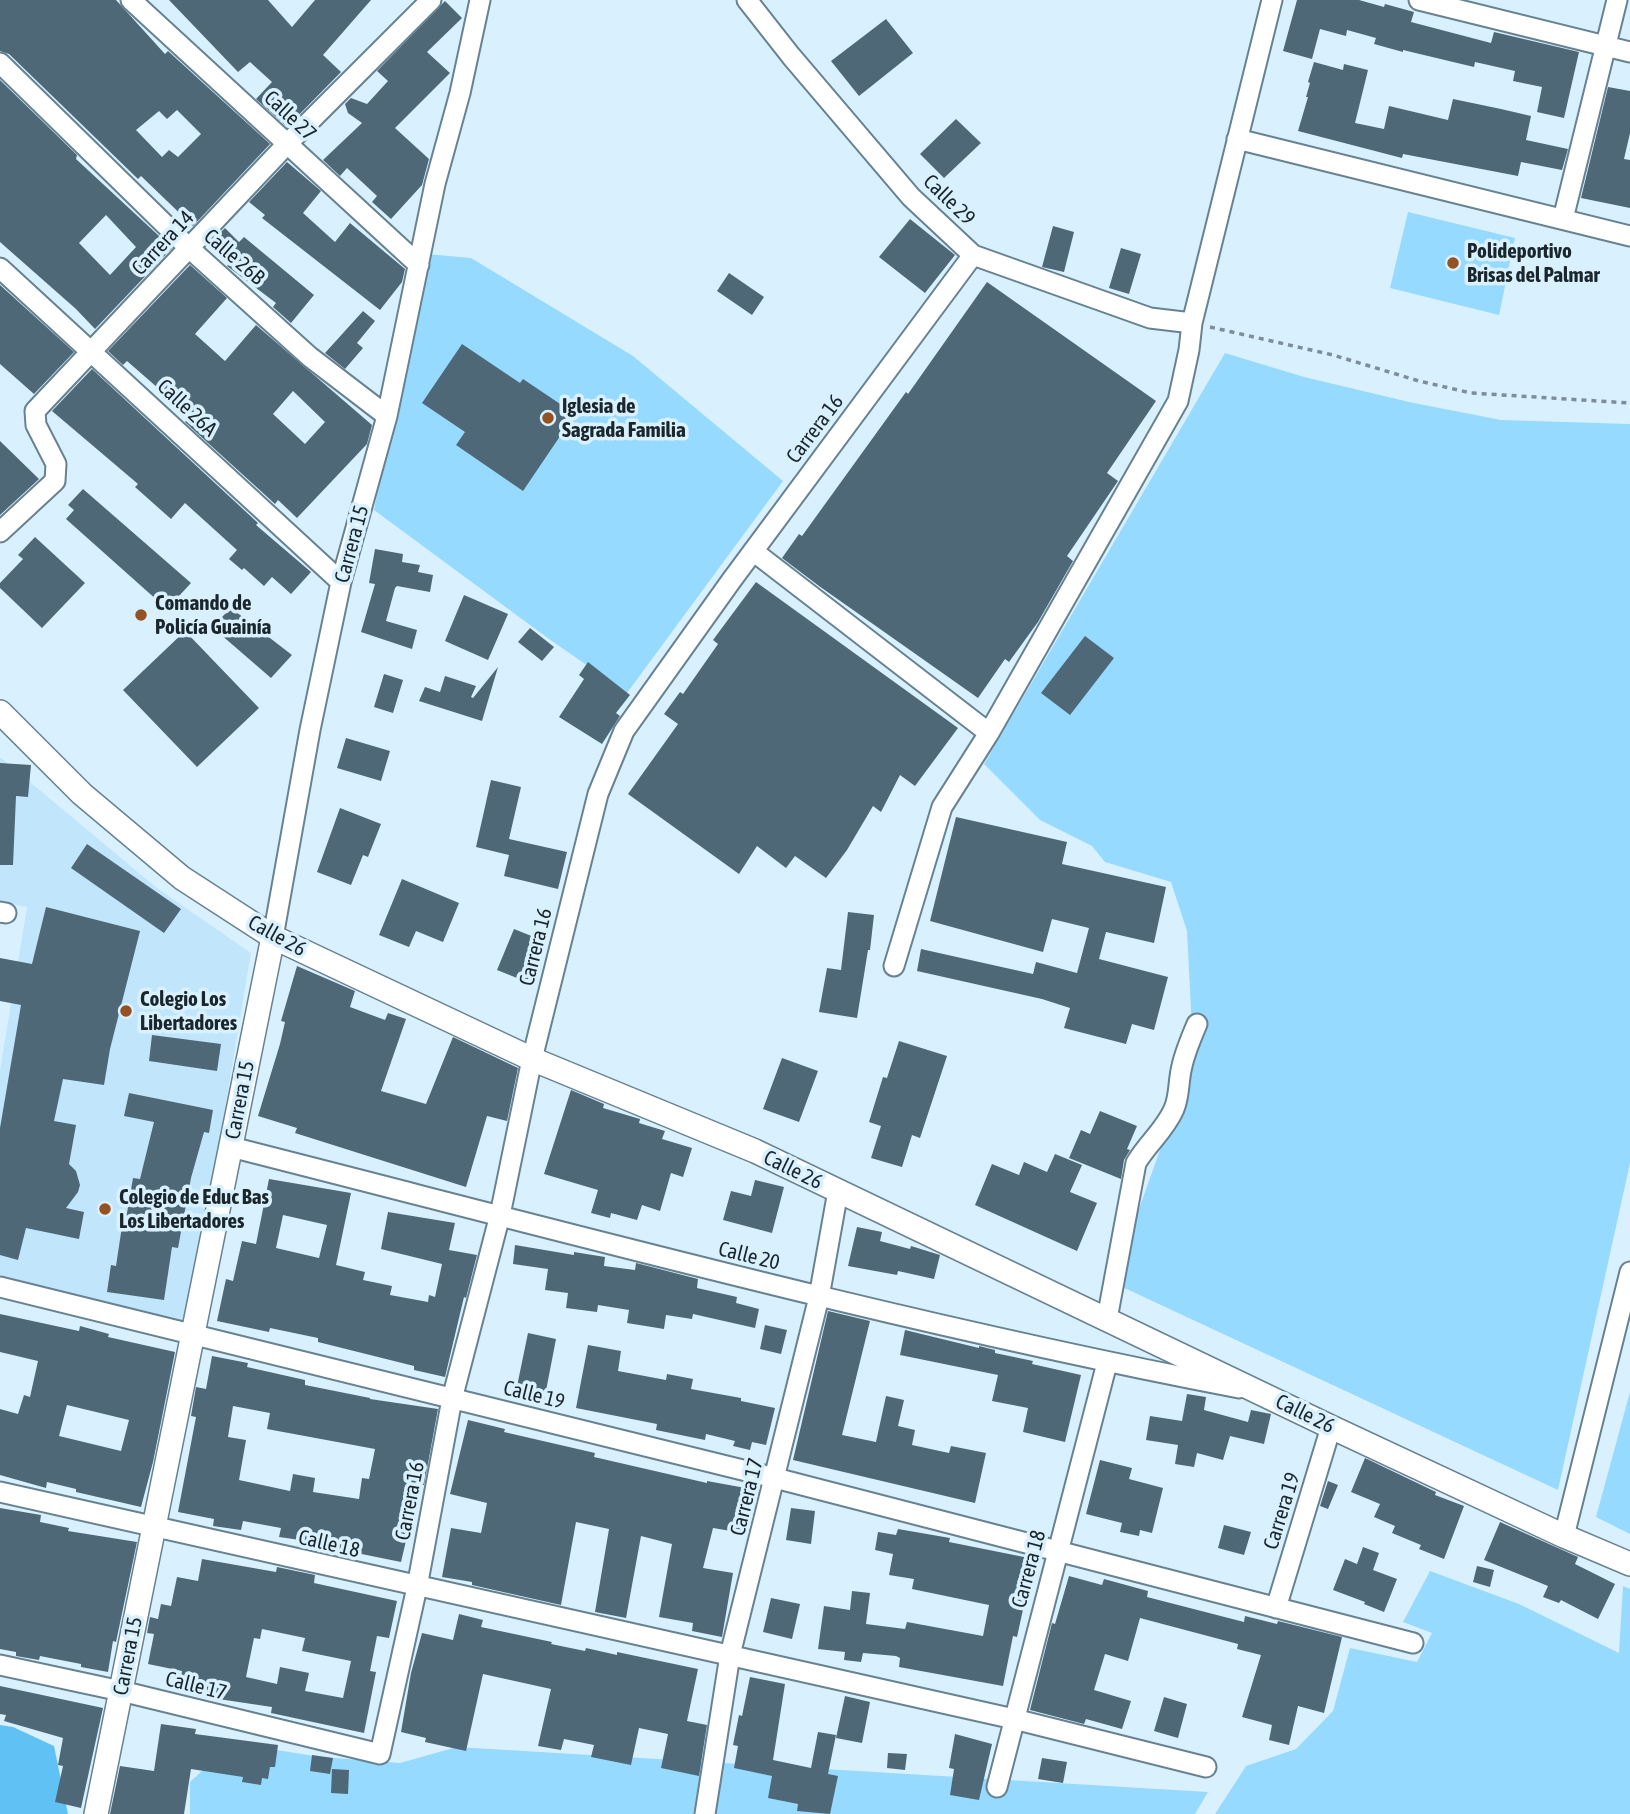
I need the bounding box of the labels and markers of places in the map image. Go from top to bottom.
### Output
place label: Polideportivo Brisas del Palmar [1467,238,1600,288]
marker: Polideportivo Brisas del Palmar [1445,255,1461,271]
place label: Iglesia de Sagrada Familia [562,393,686,443]
marker: Iglesia de Sagrada Familia [540,410,556,426]
place label: Comando de Policía Guainía [155,590,271,640]
marker: Comando de Policía Guainía [133,607,149,623]
place label: Colegio Los Libertadores [140,986,237,1036]
marker: Colegio Los Libertadores [118,1003,134,1019]
place label: Colegio de Educ Bas Los Libertadores [119,1184,269,1234]
marker: Colegio de Educ Bas Los Libertadores [97,1201,113,1217]

